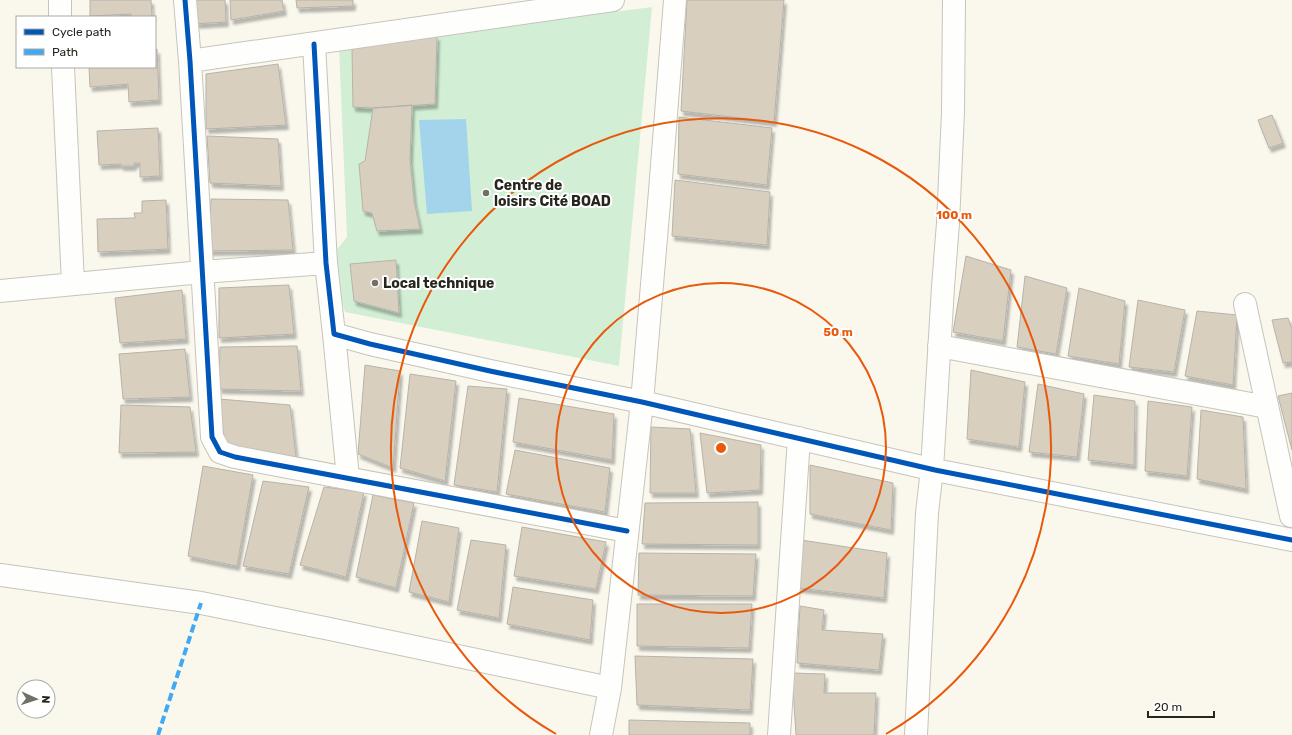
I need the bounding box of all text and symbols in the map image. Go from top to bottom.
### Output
legend [16,16,156,68]
text: Cycle path [52,25,111,39]
text: Path [52,45,78,59]
place label: Centre de loisirs Cité BOAD [494,177,611,210]
marker: Centre de loisirs Cité BOAD [481,188,491,198]
text: 100 m [936,208,972,222]
place label: Local technique [383,275,494,292]
marker: Local technique [370,278,380,288]
text: 50 m [823,325,853,339]
centre of rings [714,441,728,455]
north arrow [16,679,56,719]
scale bar [1148,693,1214,719]
text: N [39,695,52,704]
text: 20 m [1154,700,1182,714]

